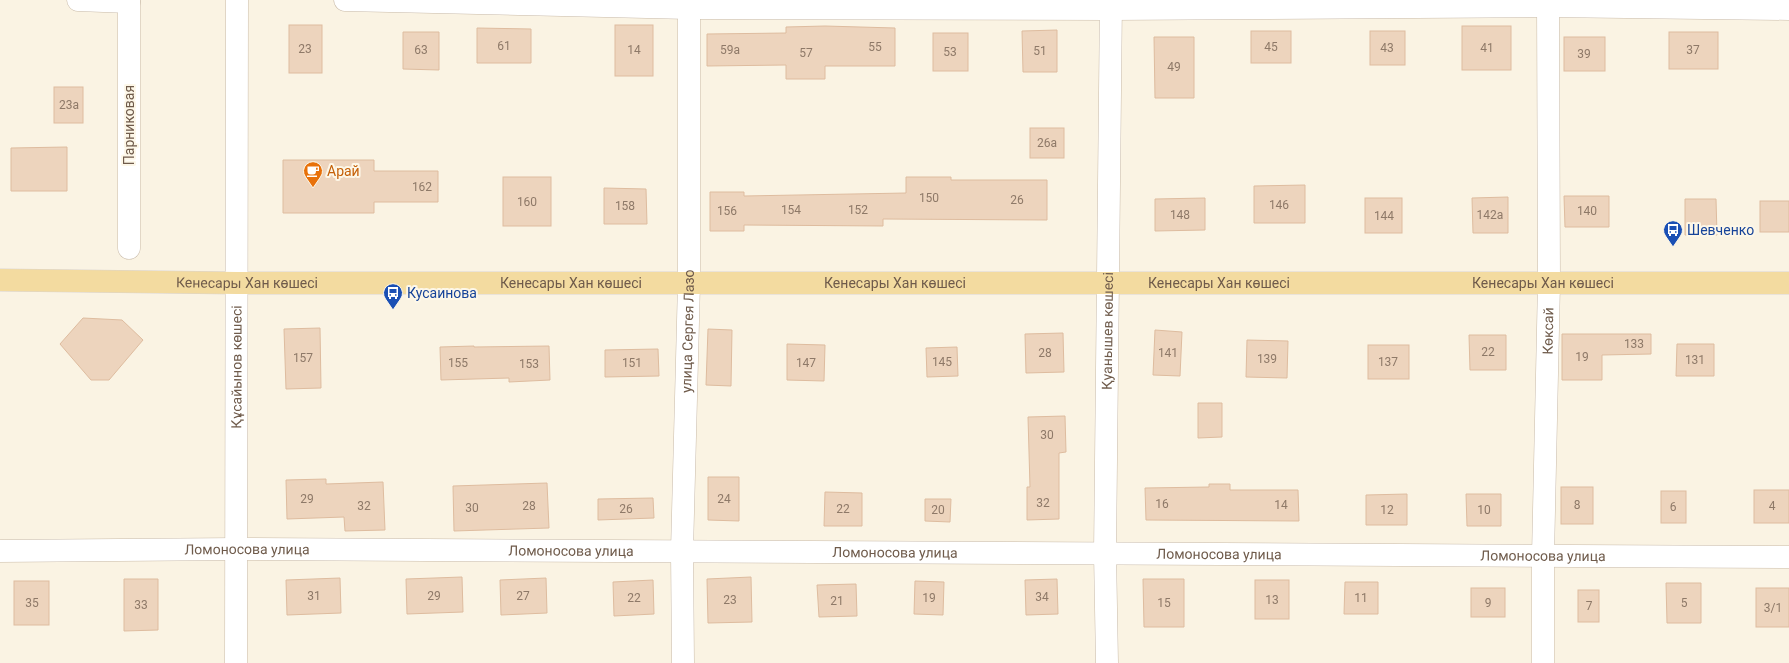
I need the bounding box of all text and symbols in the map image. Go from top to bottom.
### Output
house number: 61 [497,39,511,53]
house number: 55 [868,40,882,54]
house number: 45 [1264,40,1278,54]
house number: 43 [1380,41,1394,55]
house number: 41 [1480,41,1494,55]
house number: 23 [298,42,312,56]
house number: 63 [414,43,428,57]
house number: 14 [627,43,641,57]
house number: 59а [720,43,740,57]
house number: 37 [1686,43,1700,57]
house number: 51 [1033,44,1047,58]
house number: 53 [943,45,957,59]
house number: 57 [799,46,813,60]
house number: 39 [1577,47,1591,61]
house number: 49 [1167,60,1181,74]
street label: Парниковая [121,85,137,165]
house number: 23а [59,98,79,112]
house number: 26а [1037,136,1057,150]
cafe icon: Арай [302,160,324,188]
place label: Арай [327,163,360,179]
house number: 162 [412,180,432,194]
house number: 150 [919,191,939,205]
house number: 26 [1010,193,1024,207]
house number: 160 [517,195,537,209]
house number: 146 [1269,198,1289,212]
house number: 158 [615,199,635,213]
house number: 154 [781,203,801,217]
house number: 152 [848,203,868,217]
house number: 156 [717,204,737,218]
house number: 140 [1577,204,1597,218]
house number: 148 [1170,208,1190,222]
house number: 142а [1477,208,1503,222]
house number: 144 [1374,209,1394,223]
bus stop icon: Шевченко [1662,219,1684,247]
place label: Шевченко [1687,222,1754,238]
street label: улица Сергея Лазо [678,269,697,393]
street label: Қуанышев көшесі [1099,272,1116,390]
street label: Кенесары Хан көшесі [176,274,318,291]
street label: Кенесары Хан көшесі [500,275,642,291]
street label: Кенесары Хан көшесі [824,275,966,291]
street label: Кенесары Хан көшесі [1148,275,1290,291]
street label: Кенесары Хан көшесі [1472,275,1614,291]
bus stop icon: Кусаинова [382,282,404,310]
place label: Кусаинова [407,285,477,301]
street label: Құсайынов көшесі [228,305,245,429]
street label: Көксай [1539,307,1556,355]
house number: 133 [1624,337,1644,351]
house number: 22 [1481,345,1495,359]
house number: 28 [1038,346,1052,360]
house number: 141 [1158,346,1178,360]
house number: 19 [1575,350,1589,364]
house number: 157 [293,351,313,365]
house number: 139 [1257,352,1277,366]
house number: 131 [1685,353,1705,367]
house number: 145 [932,355,952,369]
house number: 137 [1378,355,1398,369]
house number: 155 [448,356,468,370]
house number: 151 [622,356,642,370]
house number: 147 [796,356,816,370]
house number: 153 [519,357,539,371]
house number: 30 [1040,428,1054,442]
house number: 29 [300,492,314,506]
house number: 24 [717,492,731,506]
house number: 32 [1036,496,1050,510]
house number: 16 [1155,497,1169,511]
house number: 14 [1274,498,1288,512]
house number: 8 [1574,498,1581,512]
house number: 32 [357,499,371,513]
house number: 28 [522,499,536,513]
house number: 4 [1769,499,1776,513]
house number: 6 [1670,500,1677,514]
house number: 30 [465,501,479,515]
house number: 26 [619,502,633,516]
house number: 22 [836,502,850,516]
house number: 20 [931,503,945,517]
house number: 12 [1380,503,1394,517]
house number: 10 [1477,503,1491,517]
street label: Ломоносова улица [184,541,310,557]
street label: Ломоносова улица [508,542,634,559]
street label: Ломоносова улица [832,544,958,561]
street label: Ломоносова улица [1156,546,1282,562]
street label: Ломоносова улица [1480,547,1606,564]
house number: 31 [307,589,321,603]
house number: 29 [427,589,441,603]
house number: 27 [516,589,530,603]
house number: 34 [1035,590,1049,604]
house number: 22 [627,591,641,605]
house number: 19 [922,591,936,605]
house number: 11 [1354,591,1368,605]
house number: 23 [723,593,737,607]
house number: 13 [1265,593,1279,607]
house number: 21 [830,594,844,608]
house number: 35 [25,596,39,610]
house number: 15 [1157,596,1171,610]
house number: 9 [1485,596,1491,610]
house number: 5 [1681,596,1688,610]
house number: 33 [134,598,148,612]
house number: 7 [1586,599,1593,613]
house number: 3/1 [1764,601,1782,615]

